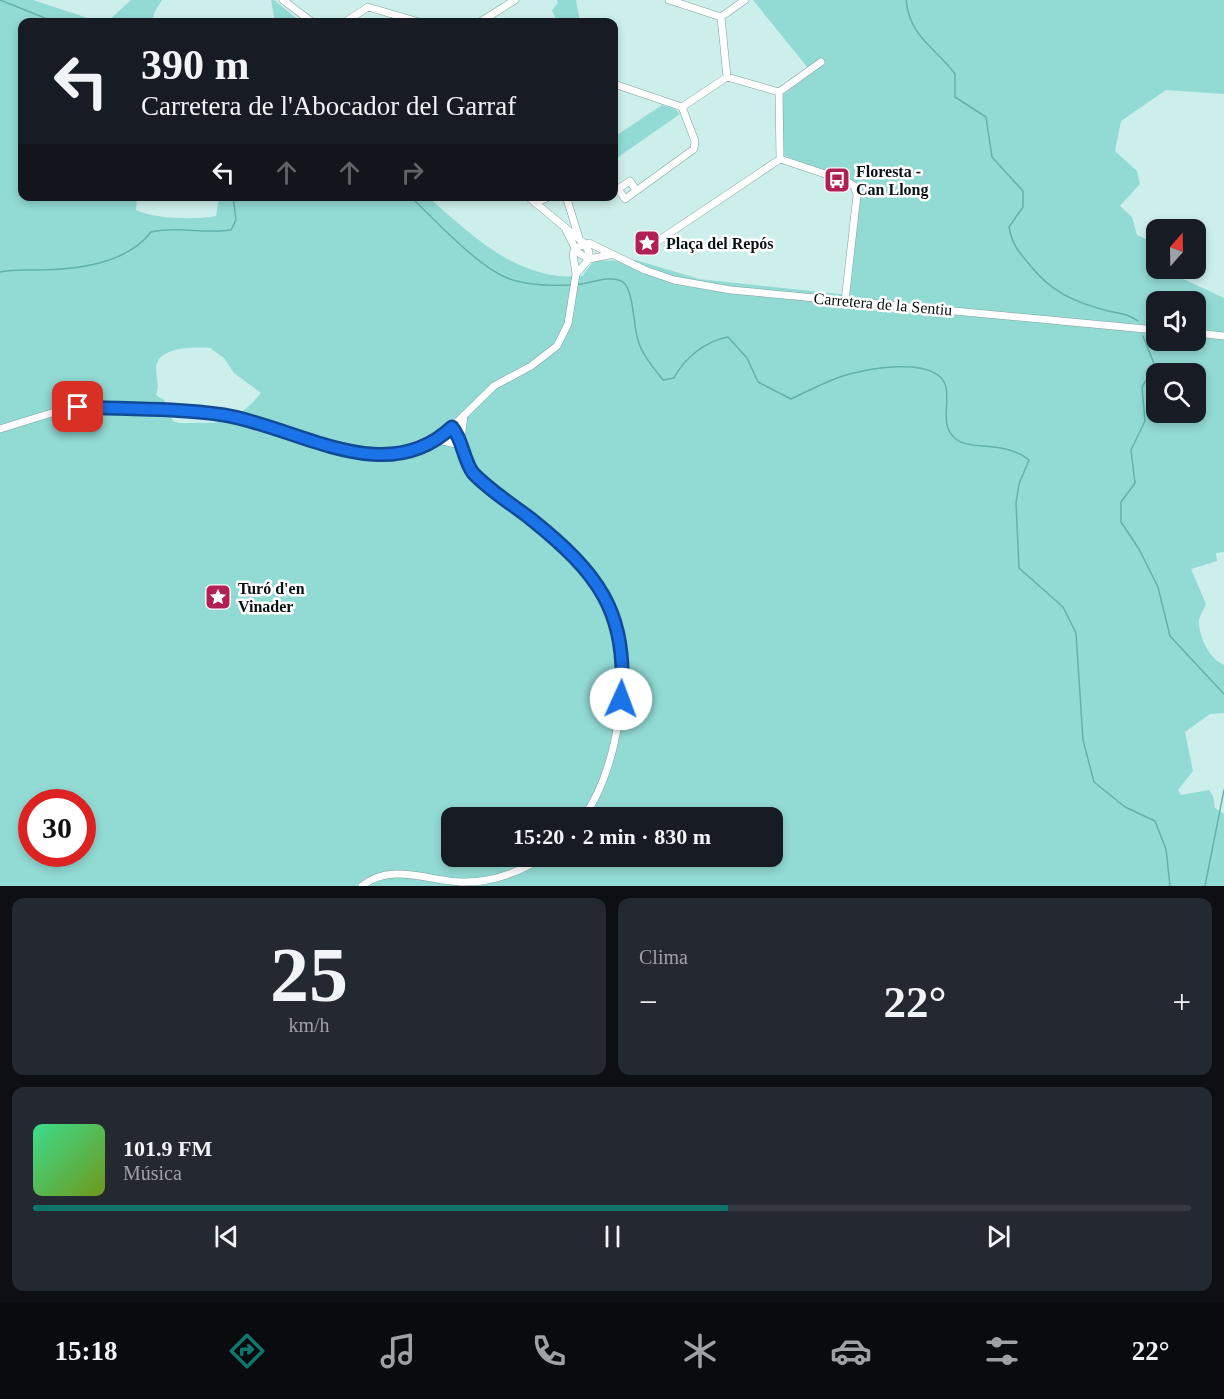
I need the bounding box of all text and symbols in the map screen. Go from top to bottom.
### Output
icon: left [42,42,120,120]
text: 390 m [141,42,250,88]
text: Carretera de l'Abocador del Garraf [141,91,516,121]
icon: left [207,156,240,189]
icon: ahead [270,156,303,189]
icon: ahead [333,156,366,189]
icon: right [396,156,429,189]
place label: Floresta - Can Llong [856,163,928,199]
bus stop icon: Floresta - Can Llong [822,165,852,195]
north arrow [1146,219,1206,279]
map controls [1146,219,1206,423]
place icon: Plaça del Repós [632,228,662,258]
place label: Plaça del Repós [666,235,774,253]
street label: Carretera de la Sentiu [813,289,953,319]
button: sound [1146,291,1206,351]
button: search [1146,363,1206,423]
pin [52,381,103,432]
icon: arrive [61,390,94,423]
place label: Turó d'en Vinader [238,580,305,615]
place icon: Turó d'en Vinader [203,582,233,612]
position arrow [589,667,653,731]
speed limit sign: 30 [18,789,96,867]
text: 15:20 · 2 min · 830 m [513,824,711,849]
text: 25 [270,931,348,1018]
text: Clima [639,946,688,968]
text: 22° [884,977,947,1027]
text: − [639,984,658,1020]
text: + [1172,984,1191,1020]
text: km/h [288,1014,330,1036]
text: 101.9 FM [123,1136,212,1161]
text: Música [123,1162,182,1184]
icon: previous [210,1220,243,1253]
icon: pause [596,1220,629,1253]
icon: next [982,1220,1015,1253]
icon: directions [226,1330,268,1372]
icon: music [377,1330,419,1372]
icon: phone [528,1330,570,1372]
icon: climate [679,1330,721,1372]
icon: car [830,1330,872,1372]
icon: filters [981,1330,1023,1372]
text: 15:18 [54,1336,117,1366]
text: 22° [1132,1336,1169,1366]

